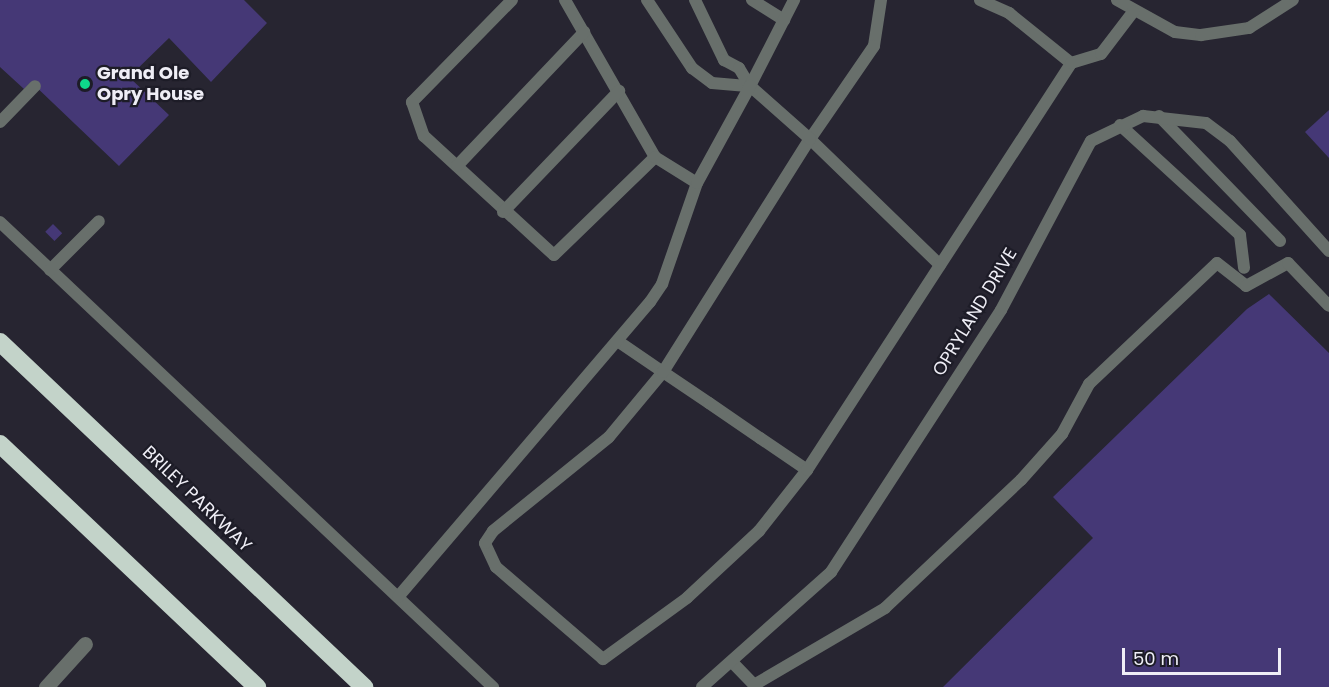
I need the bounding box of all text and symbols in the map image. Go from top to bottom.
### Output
place label: Grand Ole Opry House [97,63,204,106]
marker: Grand Ole Opry House [78,77,92,91]
street label: OPRYLAND DRIVE [928,244,1022,380]
street label: BRILEY PARKWAY [138,441,256,557]
scale bar [1125,636,1284,674]
text: 50 m [1133,646,1179,671]

